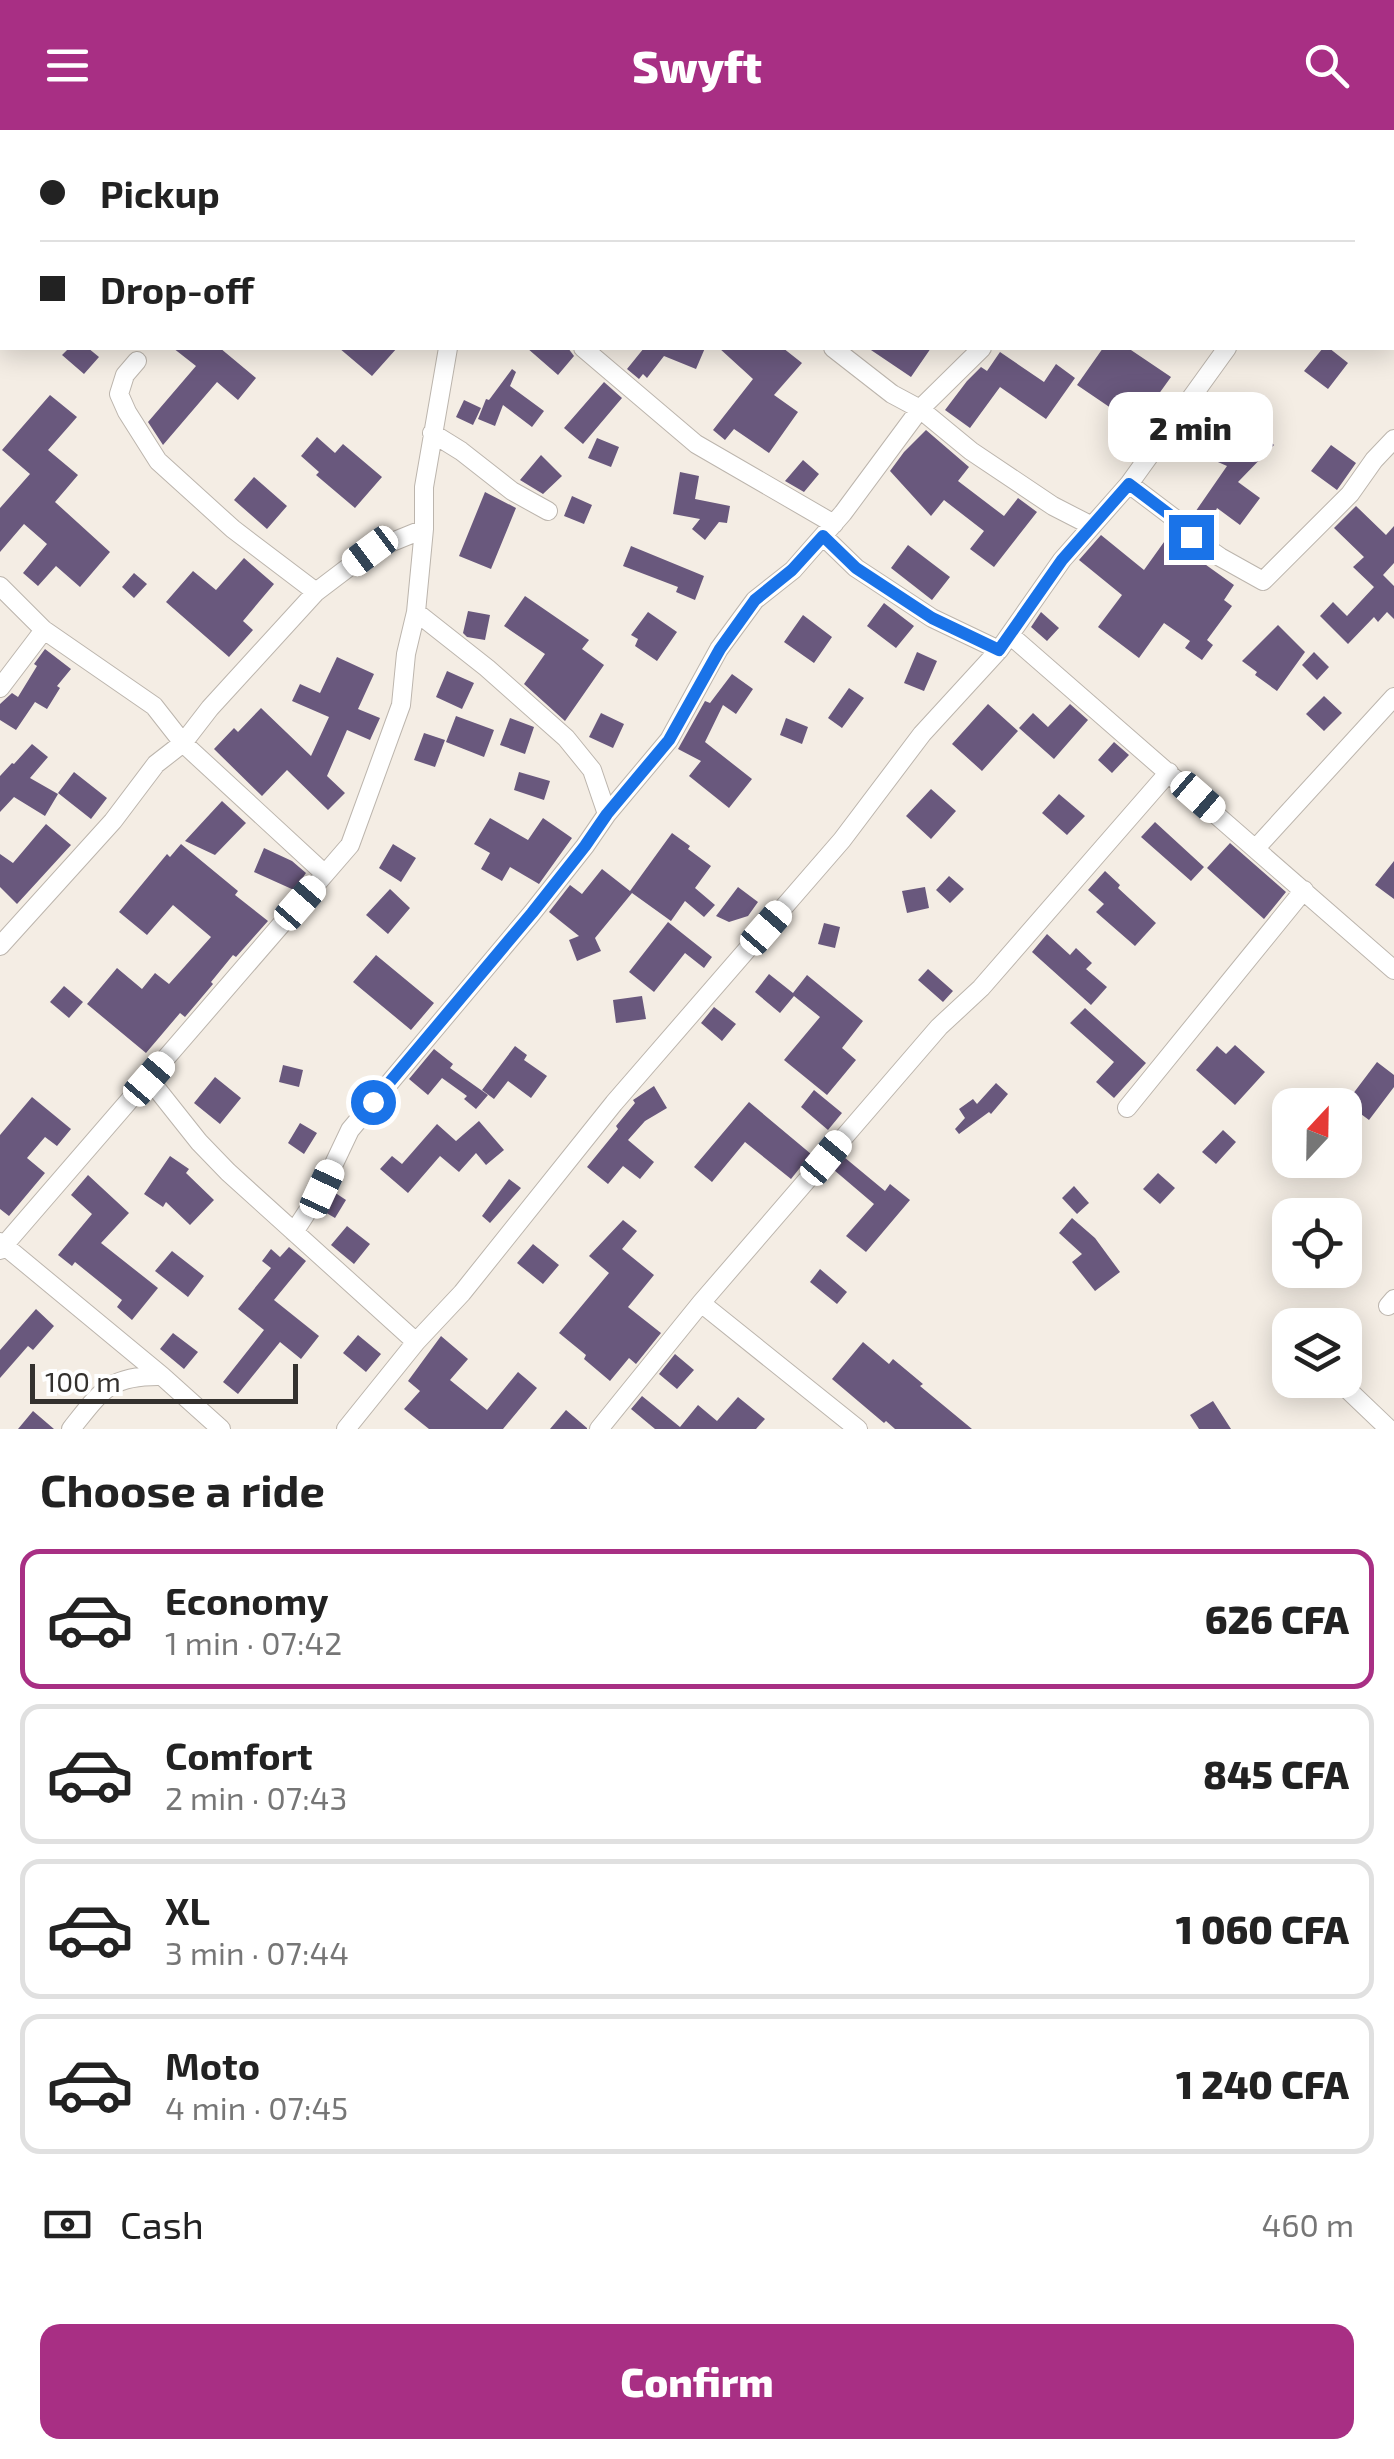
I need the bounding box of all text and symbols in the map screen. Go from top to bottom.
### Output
icon: menu [40,38,95,93]
text: Swyft [632,38,762,92]
icon: search [1299,38,1354,93]
text: Pickup [100,170,220,216]
text: Drop-off [100,266,254,312]
callout: 2 min [1108,392,1274,462]
text: 2 min [1149,408,1232,446]
route end [1169,515,1214,560]
car [337,521,403,581]
car [1166,766,1230,828]
car [269,871,331,935]
car [735,896,797,960]
car [118,1047,180,1111]
route start [351,1080,396,1125]
north arrow [1272,1088,1362,1178]
map controls [1272,1088,1362,1398]
car [795,1125,857,1191]
car [296,1155,348,1223]
button: locate [1272,1198,1362,1288]
button: layers [1272,1308,1362,1398]
scale bar [30,1359,298,1404]
text: 100 m [45,1364,121,1398]
text: Choose a ride [40,1462,325,1516]
icon: car [45,1574,135,1664]
text: Economy [165,1577,329,1623]
text: 626 CFA [1205,1596,1349,1642]
text: 1 min · 07:42 [165,1623,342,1661]
icon: car [45,1729,135,1819]
text: Comfort [165,1732,313,1778]
text: 845 CFA [1203,1751,1349,1797]
text: 2 min · 07:43 [165,1778,347,1816]
icon: car [45,1884,135,1974]
text: XL [165,1887,210,1933]
text: 1 060 CFA [1176,1906,1349,1952]
text: 3 min · 07:44 [165,1933,349,1971]
icon: car [45,2039,135,2129]
text: Moto [165,2042,260,2088]
text: 1 240 CFA [1176,2061,1349,2107]
text: 4 min · 07:45 [165,2088,348,2126]
icon: cash [40,2197,95,2252]
text: Cash [120,2201,204,2247]
text: 460 m [1262,2205,1354,2243]
button: Confirm [40,2324,1354,2439]

